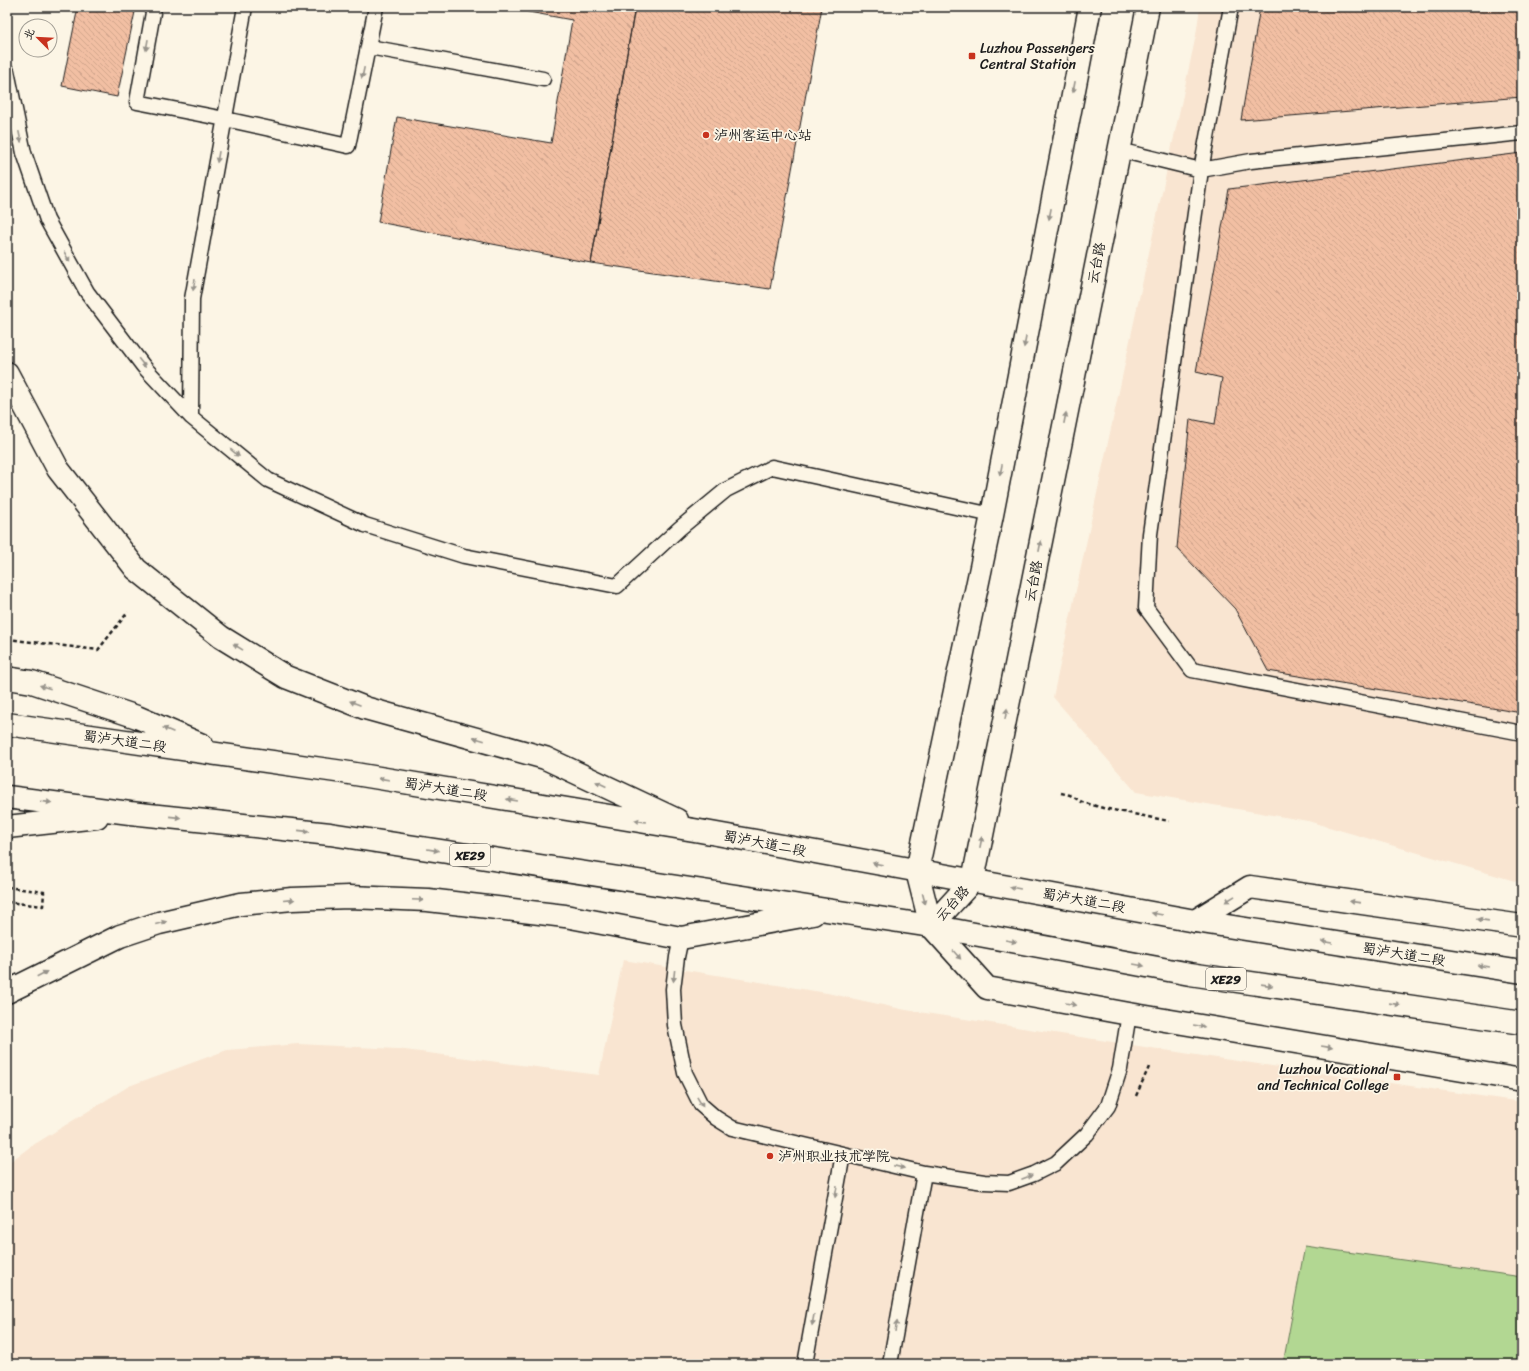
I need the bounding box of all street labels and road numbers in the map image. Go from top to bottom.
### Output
street label: 云台路 [1080,240,1113,286]
street label: 云台路 [1017,558,1050,604]
street label: 蜀泸大道二段 [82,723,168,760]
street label: 蜀泸大道二段 [402,771,489,808]
street label: 蜀泸大道二段 [721,823,809,864]
road number: XE29 [450,844,490,866]
street label: 云台路 [929,879,976,927]
street label: 蜀泸大道二段 [1040,881,1127,920]
street label: 蜀泸大道二段 [1360,936,1447,973]
road number: XE29 [1206,968,1246,990]

